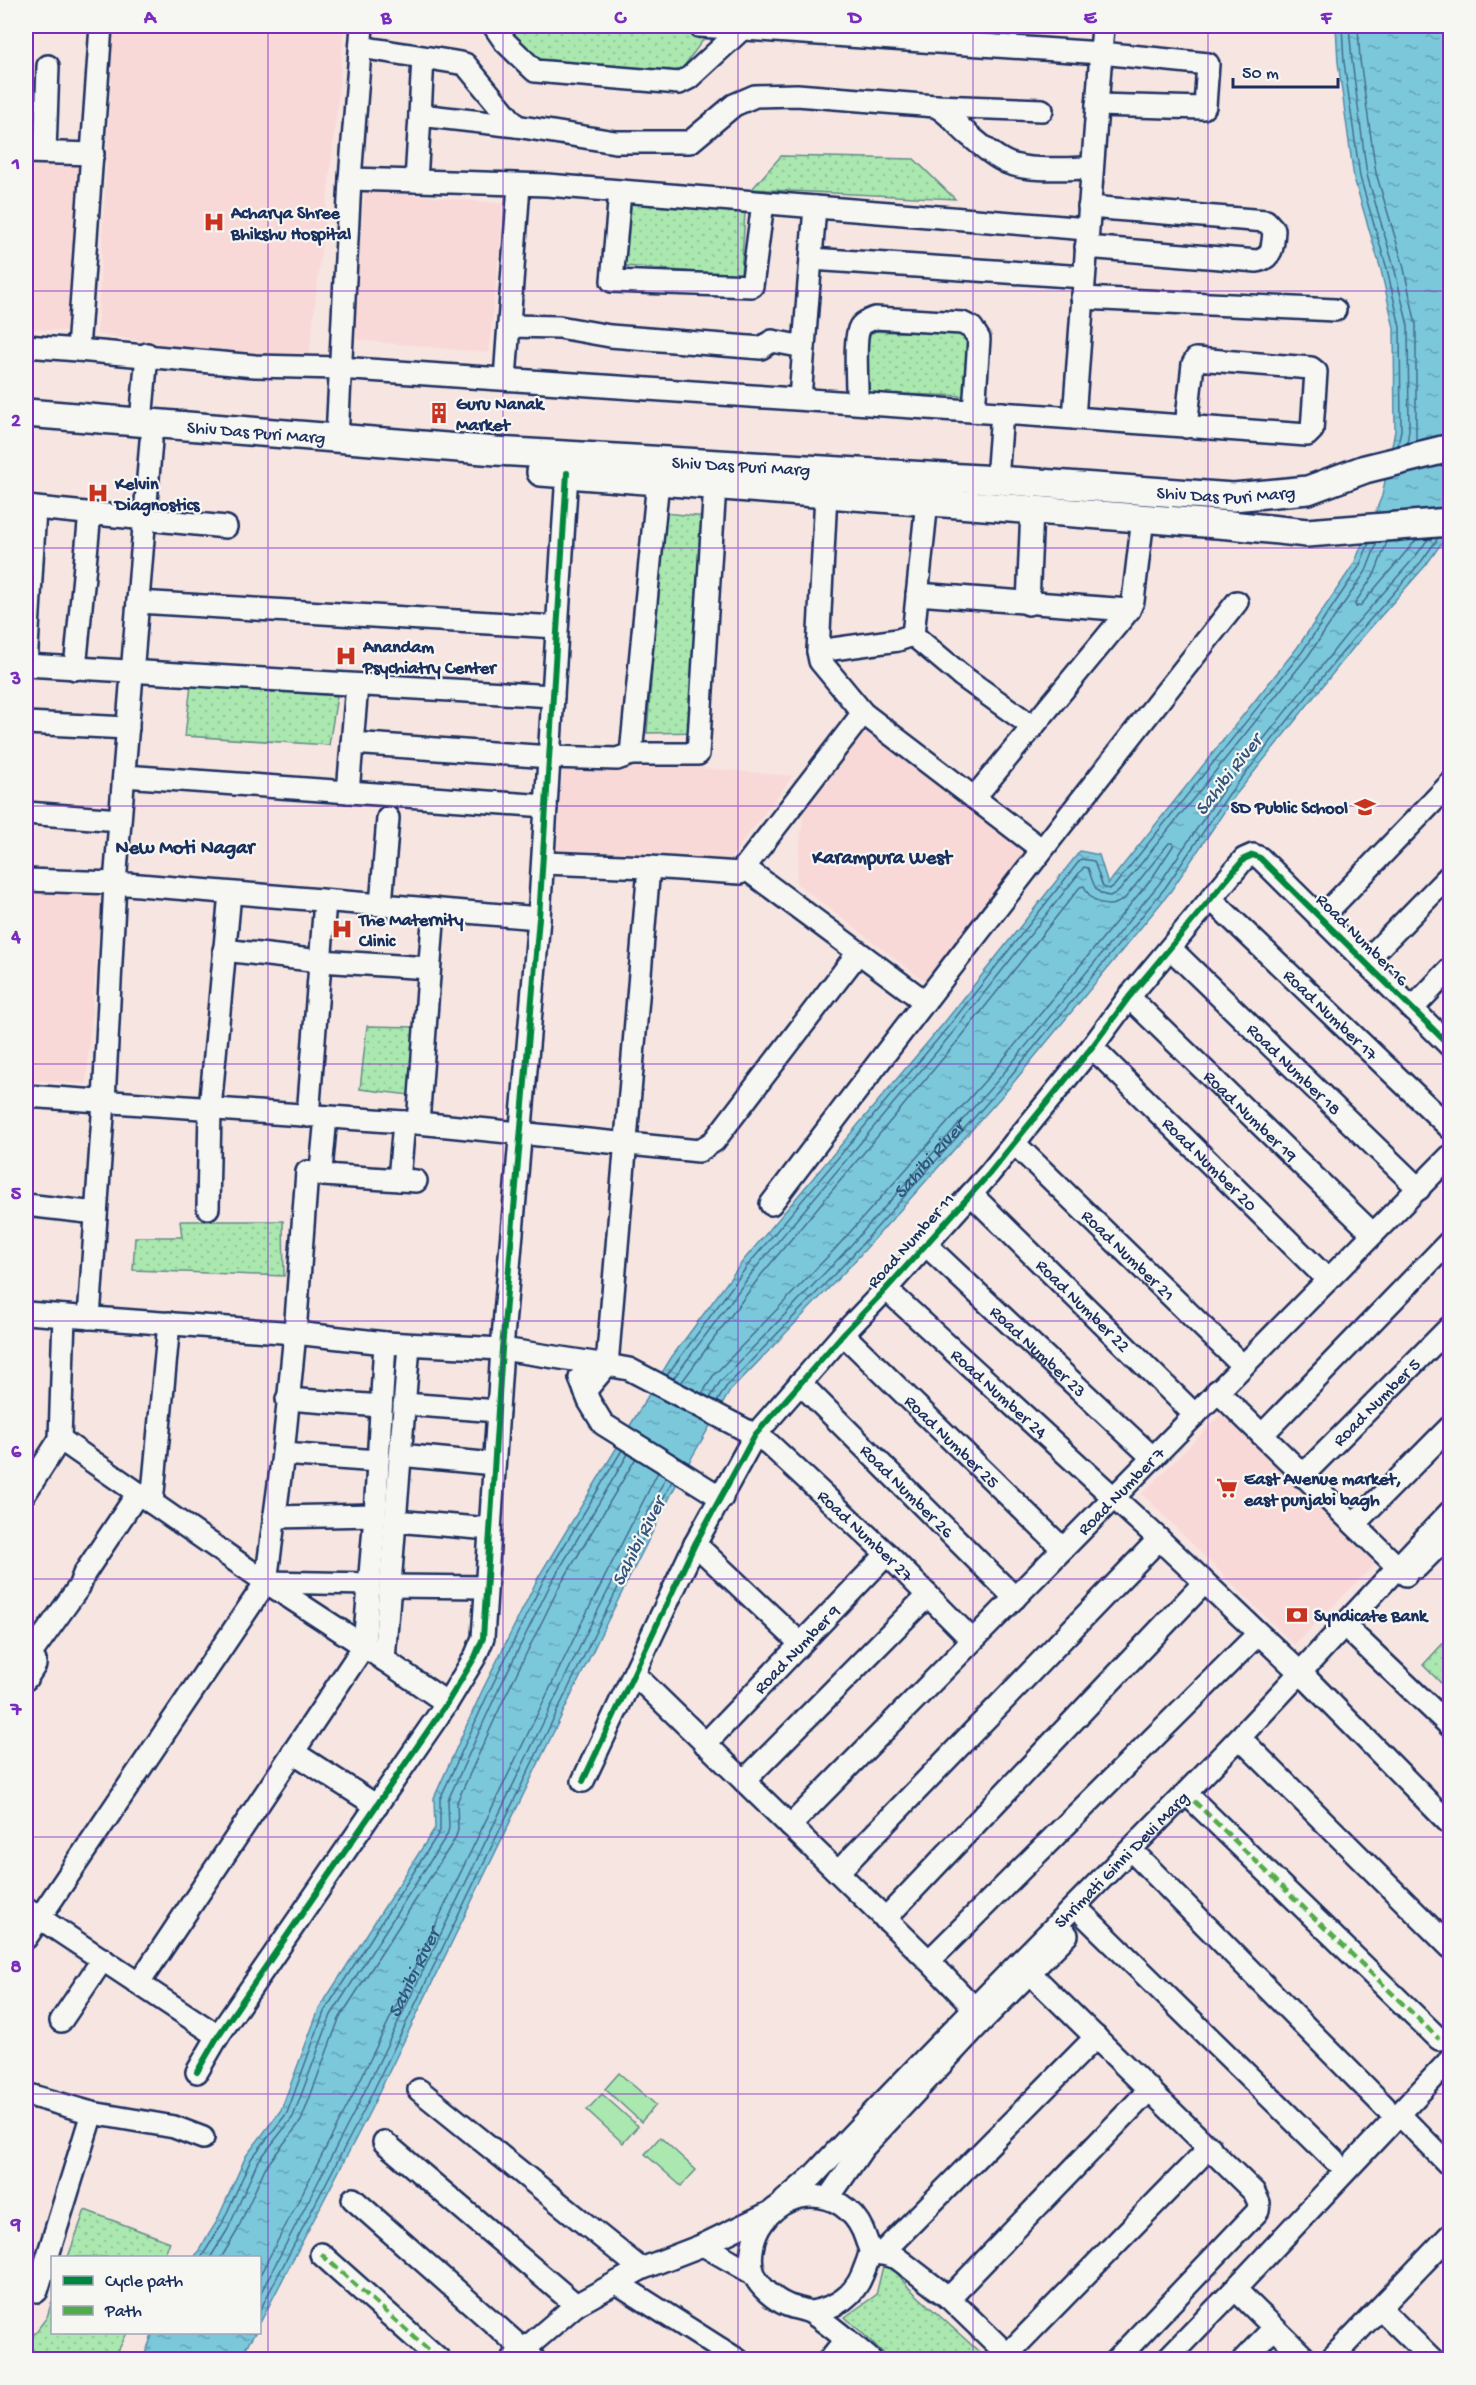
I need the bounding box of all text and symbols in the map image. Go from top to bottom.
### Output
text: A [143,8,158,31]
text: B [380,8,392,31]
text: C [614,8,628,31]
text: D [846,8,862,31]
text: E [1084,8,1098,31]
text: F [1320,8,1333,31]
scale bar [1233,51,1338,89]
text: 50 m [1242,64,1279,85]
text: 1 [11,154,20,177]
place label: Acharya Shree Bhikshu Hospital [230,204,351,246]
hospital icon: Acharya Shree Bhikshu Hospital [202,210,226,234]
place label: Guru Nanak Market [456,395,545,437]
building icon: Guru Nanak Market [427,401,451,425]
text: 2 [11,411,21,434]
street label: Shiv Das Puri Marg [186,418,326,450]
street label: Shiv Das Puri Marg [671,453,811,482]
place label: Kelvin Diagnostics [113,475,201,517]
hospital icon: Kelvin Diagnostics [86,481,110,505]
street label: Shiv Das Puri Marg [1156,483,1296,510]
place label: Anandam Psychiatry Center [362,638,498,680]
hospital icon: Anandam Psychiatry Center [334,644,358,668]
text: 3 [10,669,21,692]
water label: Sahibi River [1191,728,1271,821]
school or university icon: SD Public School [1353,795,1377,819]
place label: SD Public School [1231,799,1348,820]
district label: New Moti Nagar [116,838,256,861]
district label: Karampura West [811,848,954,871]
street label: Road Number 16 [1311,890,1413,992]
place label: The Maternity Clinic [357,911,463,953]
hospital icon: The Maternity Clinic [330,917,354,941]
text: 4 [10,927,21,950]
street label: Road Number 17 [1278,966,1381,1066]
street label: Road Number 18 [1241,1020,1345,1121]
street label: Road Number 19 [1198,1067,1300,1167]
street label: Road Number 20 [1156,1114,1260,1217]
water label: Sahibi River [890,1115,974,1205]
text: 5 [11,1184,22,1207]
street label: Road Number 11 [864,1190,960,1293]
street label: Road Number 21 [1076,1206,1178,1307]
street label: Road Number 22 [1030,1256,1133,1358]
street label: Road Number 23 [985,1302,1090,1403]
street label: Road Number 24 [945,1345,1051,1445]
street label: Road Number 5 [1330,1355,1426,1452]
street label: Road Number 25 [899,1392,1002,1494]
street label: Road Number 26 [854,1441,958,1544]
text: 6 [11,1442,22,1465]
street label: Road Number 7 [1074,1443,1171,1541]
place label: East Avenue market, east punjabi bagh [1243,1470,1401,1512]
supermarket icon: East Avenue market, east punjabi bagh [1215,1476,1239,1500]
street label: Road Number 27 [812,1487,917,1588]
water label: Sahibi River [608,1491,674,1591]
street label: Road Number 9 [751,1602,845,1699]
bank icon: Syndicate Bank [1285,1603,1309,1627]
place label: Syndicate Bank [1314,1607,1429,1628]
text: 7 [10,1700,23,1723]
street label: Shrimati Ginni Devi Marg [1051,1788,1194,1934]
water label: Sahibi River [384,1922,449,2022]
text: 8 [11,1957,22,1980]
text: 9 [10,2215,21,2238]
legend [51,2256,261,2334]
text: Cycle path [105,2272,183,2293]
text: Path [104,2302,142,2323]

